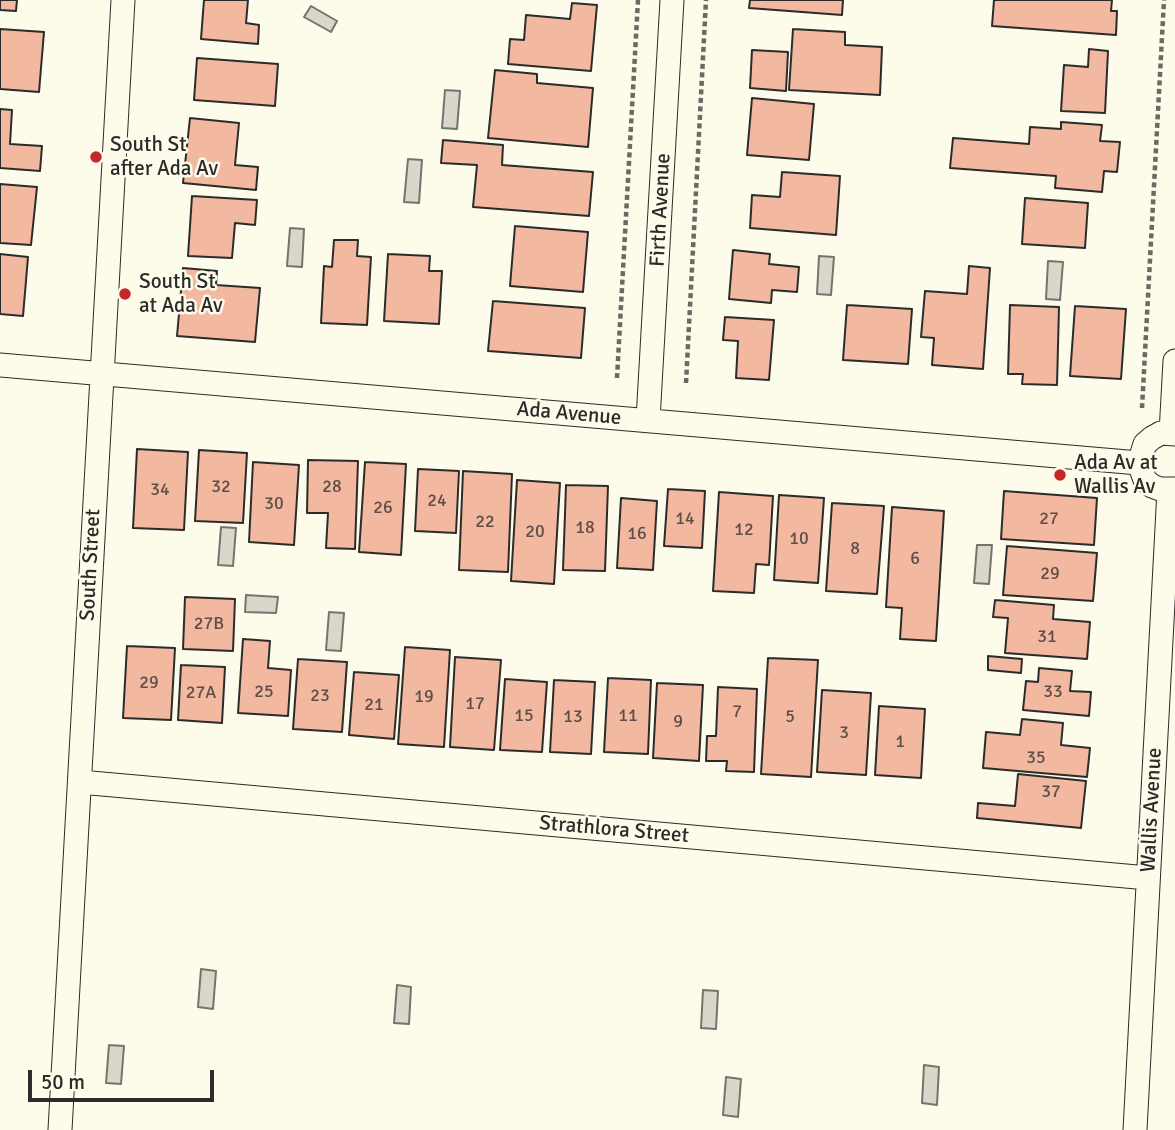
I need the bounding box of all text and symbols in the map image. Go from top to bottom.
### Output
place label: South St after Ada Av [110,132,218,182]
marker: South St after Ada Av [88,149,104,165]
street label: Firth Avenue [645,152,677,268]
place label: South St at Ada Av [139,269,223,319]
marker: South St at Ada Av [117,286,133,302]
street label: Ada Avenue [516,397,622,431]
place label: Ada Av at Wallis Av [1074,450,1158,500]
marker: Ada Av at Wallis Av [1052,467,1068,483]
house number: 32 [211,476,231,498]
house number: 28 [322,476,342,498]
house number: 34 [150,479,170,501]
house number: 24 [427,490,447,512]
house number: 30 [264,493,284,515]
house number: 26 [373,497,393,519]
street label: South Street [75,508,107,622]
house number: 14 [675,508,695,530]
house number: 27 [1039,508,1059,530]
house number: 22 [475,511,495,533]
house number: 18 [575,517,595,539]
house number: 12 [734,519,754,541]
house number: 20 [525,521,545,543]
house number: 16 [627,523,647,545]
house number: 10 [789,528,809,550]
house number: 8 [850,538,860,560]
house number: 6 [910,548,920,570]
house number: 29 [1040,563,1060,585]
house number: 27B [194,613,224,635]
house number: 31 [1037,626,1057,648]
house number: 29 [139,672,159,694]
house number: 25 [254,681,274,703]
house number: 33 [1043,681,1063,703]
house number: 27A [186,682,216,704]
house number: 23 [310,685,330,707]
house number: 19 [414,686,434,708]
house number: 17 [465,693,485,715]
house number: 21 [364,694,384,716]
house number: 7 [732,701,742,723]
house number: 15 [514,705,534,727]
house number: 11 [618,705,638,727]
house number: 13 [563,706,583,728]
house number: 5 [785,706,795,728]
house number: 9 [673,711,683,733]
house number: 3 [839,722,849,744]
house number: 1 [895,731,905,753]
house number: 35 [1026,747,1046,769]
street label: Wallis Avenue [1136,747,1168,873]
house number: 37 [1041,781,1061,803]
street label: Strathlora Street [538,811,690,849]
scale bar [32,1056,217,1100]
text: 50 m [41,1069,85,1095]

